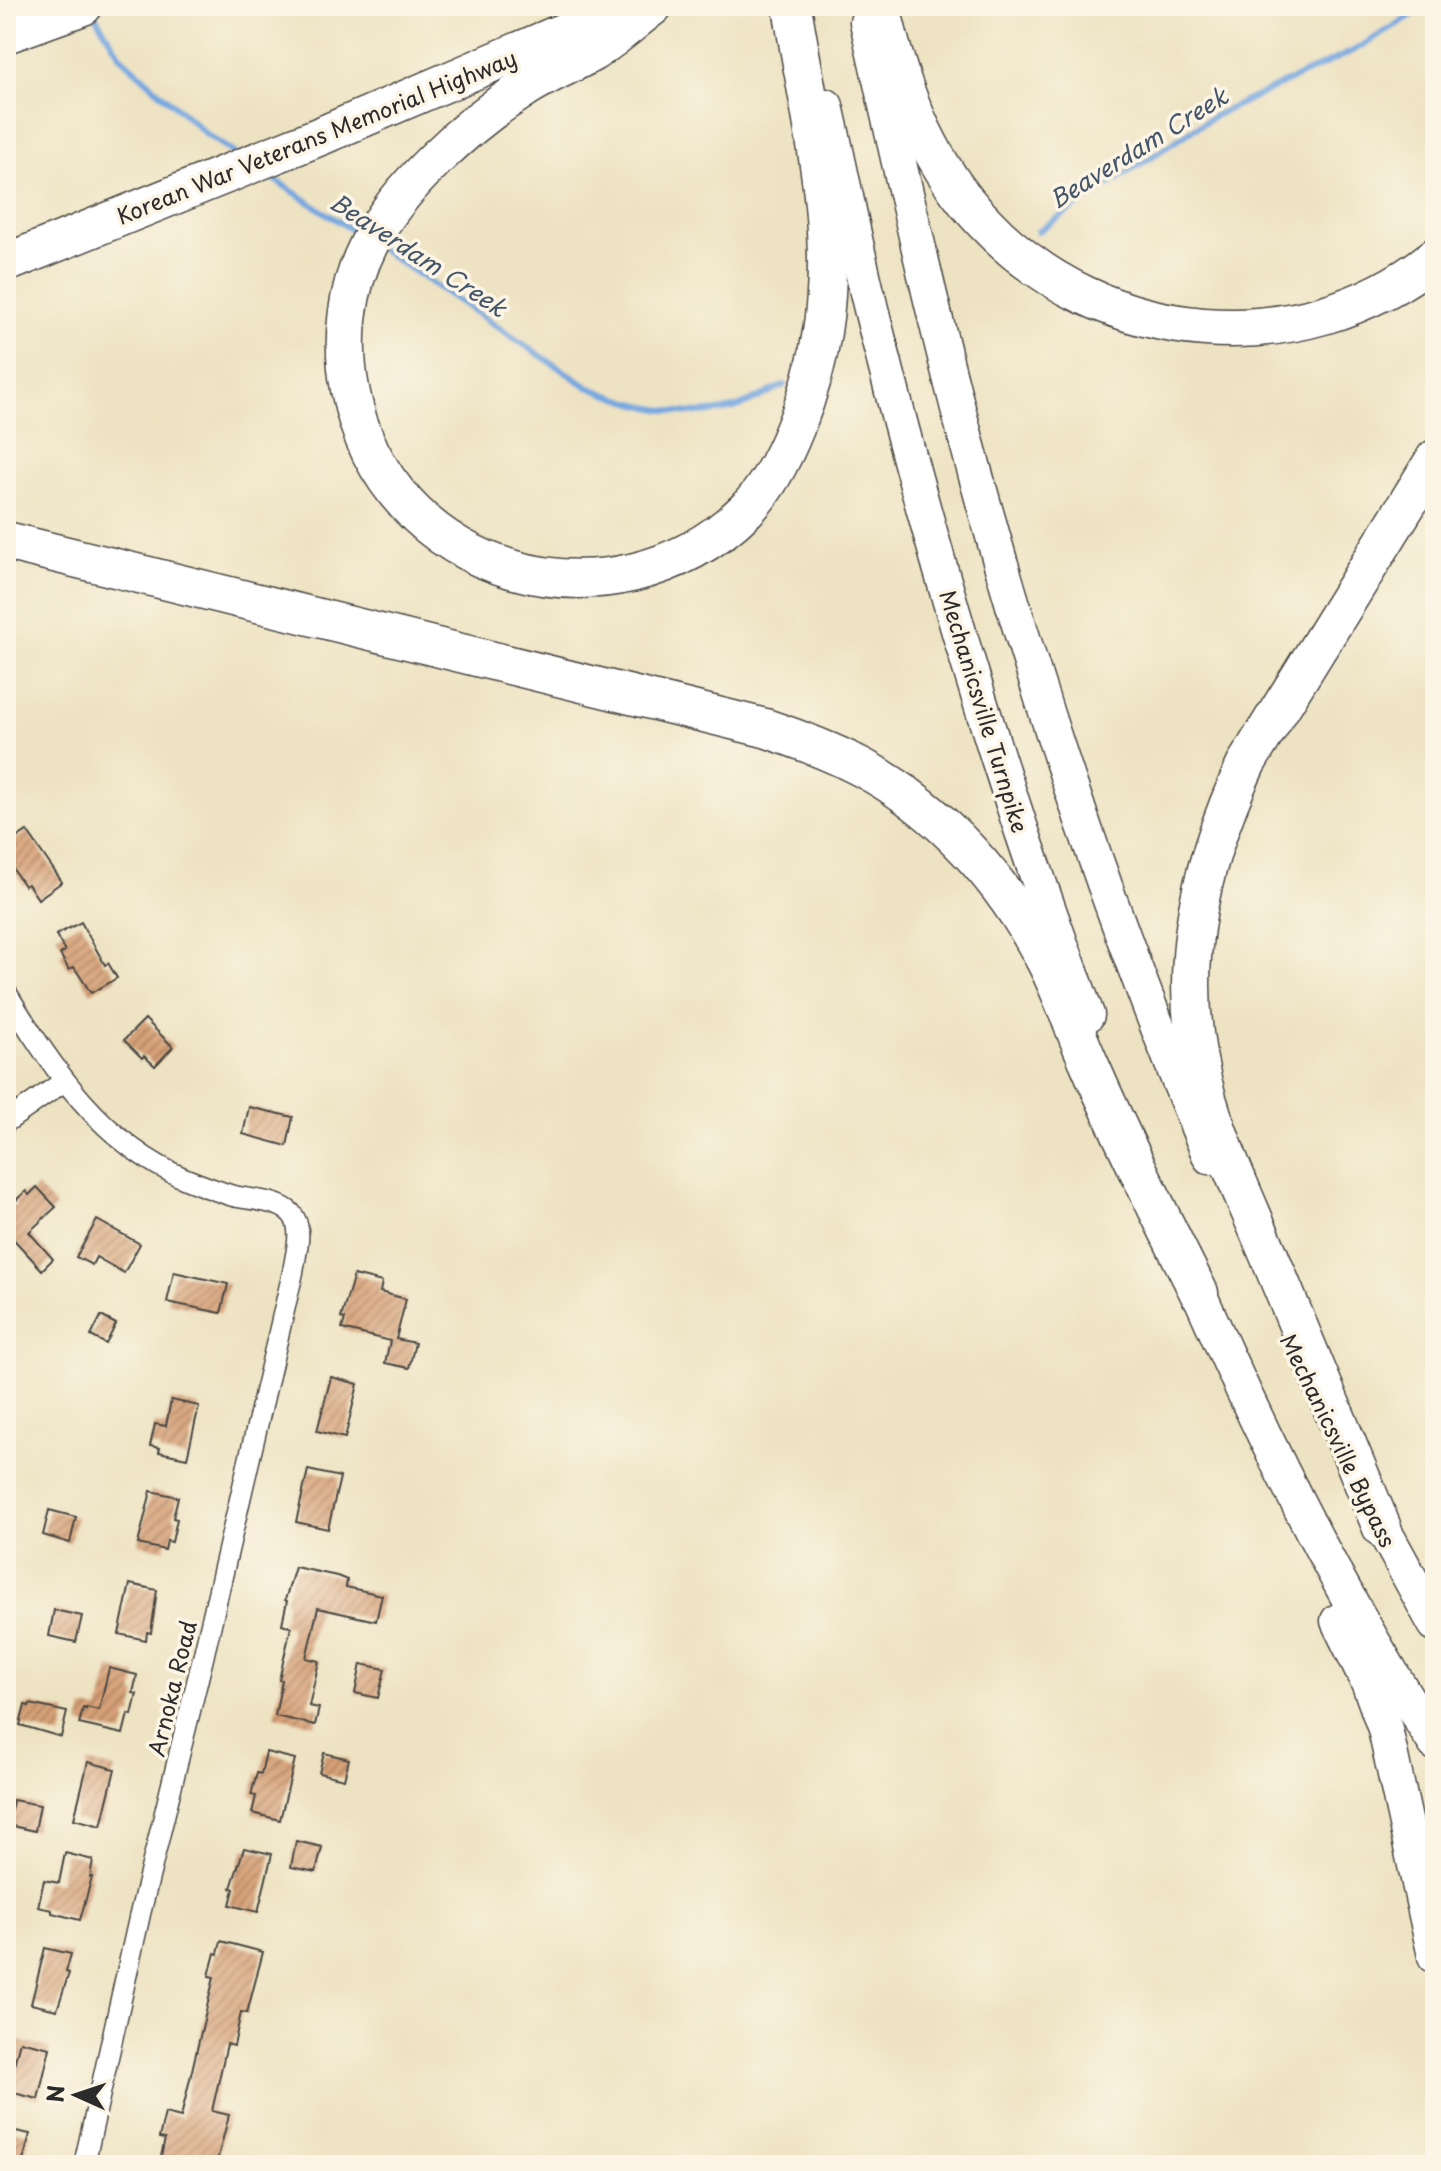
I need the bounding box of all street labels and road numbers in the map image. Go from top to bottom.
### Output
street label: Korean War Veterans Memorial Highway [111,40,521,232]
street label: Mechanicsville Turnpike [932,586,1038,836]
street label: Mechanicsville Bypass [1273,1328,1405,1552]
street label: Arnoka Road [138,1617,204,1759]

